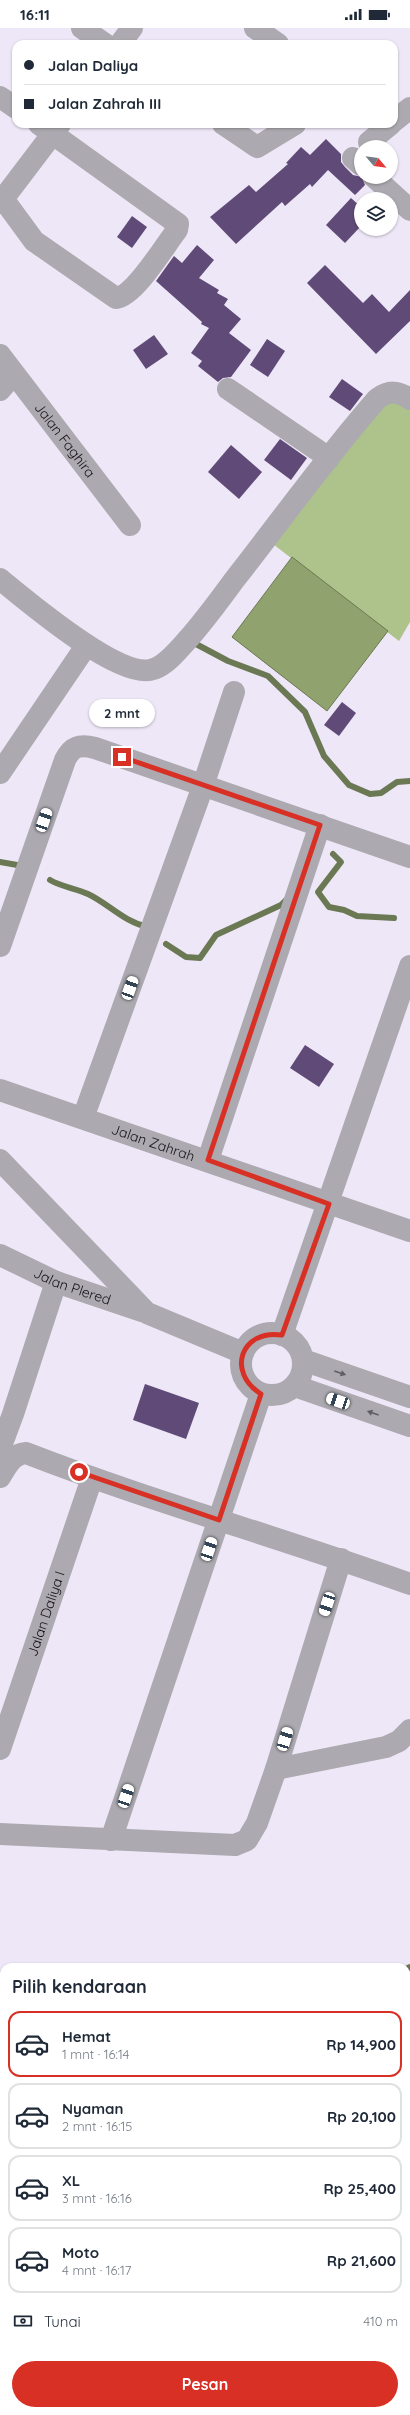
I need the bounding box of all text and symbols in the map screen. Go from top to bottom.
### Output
text: 16:11 [20,5,50,24]
text: Jalan Daliya [48,56,138,75]
text: Jalan Zahrah III [48,94,161,113]
north arrow [354,140,398,184]
map controls [354,140,398,236]
button: layers [354,192,398,236]
street label: Jalan Faghira [31,399,99,481]
callout: 2 mnt [89,699,155,727]
text: 2 mnt [104,705,140,721]
route end [113,748,131,766]
car [34,807,54,833]
car [120,975,140,1001]
street label: Jalan Zahrah [109,1120,197,1165]
street label: Jalan Plered [31,1264,113,1309]
one-way arrow [334,1370,346,1376]
car [325,1391,351,1411]
one-way arrow [367,1410,379,1416]
route start [70,1463,88,1481]
car [199,1536,219,1562]
street label: Jalan Daliya I [23,1569,69,1658]
car [318,1591,336,1617]
car [276,1726,294,1752]
car [117,1783,135,1809]
text: Pilih kendaraan [12,1975,147,1998]
icon: car [14,2026,50,2062]
text: Hemat [62,2027,111,2046]
text: Rp 14,900 [326,2035,396,2054]
text: 1 mnt · 16:14 [62,2046,129,2062]
icon: car [14,2098,50,2134]
text: Nyaman [62,2099,123,2118]
text: Rp 20,100 [327,2107,396,2126]
text: 2 mnt · 16:15 [62,2118,132,2134]
icon: car [14,2170,50,2206]
text: XL [62,2171,80,2190]
text: Rp 25,400 [324,2179,396,2198]
text: 3 mnt · 16:16 [62,2190,132,2206]
icon: car [14,2242,50,2278]
text: Moto [62,2243,99,2262]
text: Rp 21,600 [327,2251,396,2270]
text: 4 mnt · 16:17 [62,2262,132,2278]
icon: cash [12,2310,34,2332]
text: Tunai [44,2312,81,2331]
text: 410 m [363,2313,398,2329]
button: Pesan [12,2361,398,2407]

